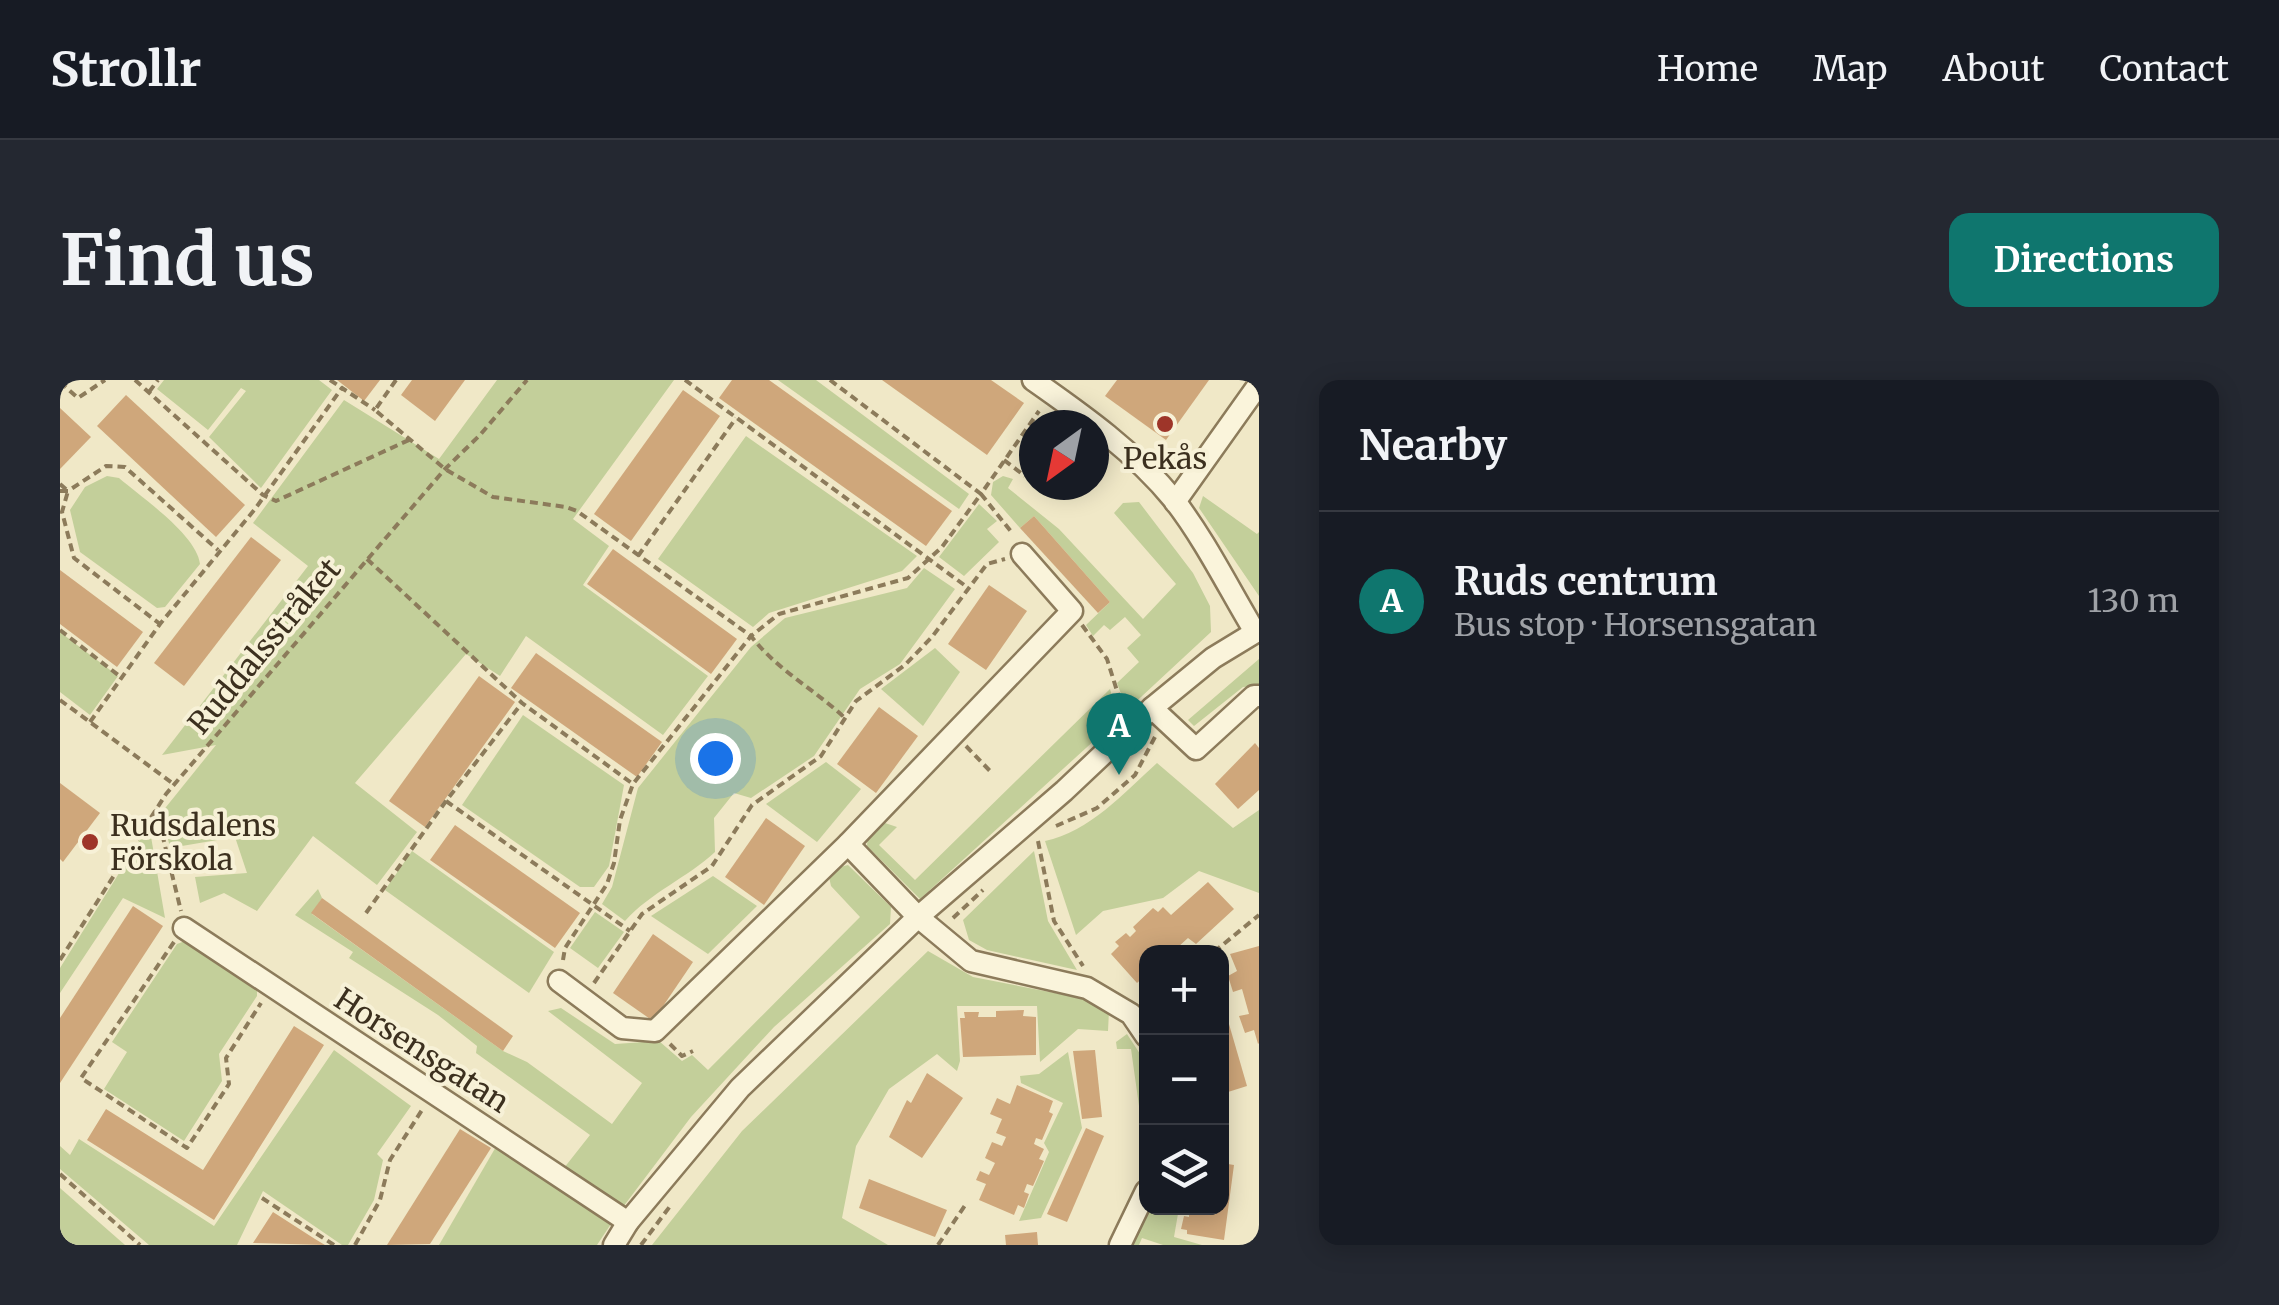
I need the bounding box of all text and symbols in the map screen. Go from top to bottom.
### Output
text: Strollr [50,39,201,99]
text: Home [1657,47,1758,91]
text: Map [1813,47,1888,91]
text: About [1943,47,2044,91]
text: Contact [2099,47,2229,91]
button: Directions [1949,213,2219,307]
text: Find us [60,216,315,304]
north arrow [1019,410,1109,500]
marker: Pekås [1154,413,1176,435]
text: Nearby [1359,419,1507,471]
place label: Pekås [1123,439,1207,477]
street label: Ruddalsstråket [180,550,349,741]
text: Ruds centrum [1454,558,1718,605]
text: A [1380,581,1403,621]
text: 130 m [2087,581,2179,621]
text: Bus stop · Horsensgatan [1454,605,1817,645]
pin: A [1086,692,1152,775]
your location [690,733,741,784]
place label: Rudsdalens Förskola [110,806,276,878]
marker: Rudsdalens Förskola [79,831,101,853]
map controls [1139,945,1229,1215]
button: + [1139,945,1229,1035]
street label: Horsensgatan [328,979,517,1121]
button: − [1139,1035,1229,1125]
button: layers [1139,1125,1229,1215]

